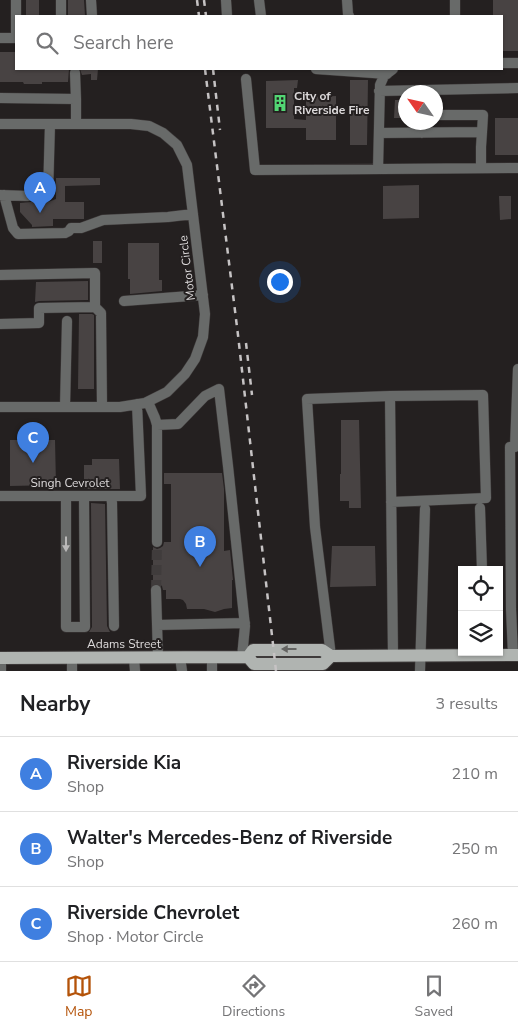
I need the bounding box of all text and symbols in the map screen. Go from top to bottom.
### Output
search box [15,15,503,70]
icon: search [33,29,61,57]
text: Search here [73,30,174,56]
north arrow [398,85,443,130]
place label: City of Riverside Fire [294,88,370,118]
building icon: City of Riverside Fire [270,93,290,113]
pin: A [24,172,56,213]
street label: Motor Circle [175,234,199,302]
your location [267,269,293,295]
pin: C [17,422,49,463]
street label: Singh Cevrolet [30,475,110,491]
pin: B [184,526,216,567]
one-way arrow [62,537,70,553]
map controls [458,566,503,656]
button: locate [458,566,503,611]
button: layers [458,611,503,656]
street label: Adams Street [87,636,162,652]
one-way arrow [281,645,297,653]
text: Nearby [20,690,90,718]
text: 3 results [436,693,498,715]
text: Riverside Kia [67,750,181,776]
text: A [30,763,42,785]
text: 210 m [451,763,498,785]
text: Shop [67,776,104,798]
text: Walter's Mercedes-Benz of Riverside [67,825,392,851]
text: B [30,838,42,860]
text: 250 m [451,838,498,860]
text: Shop [67,851,104,873]
text: Riverside Chevrolet [67,900,239,926]
text: C [31,913,41,935]
text: 260 m [451,913,498,935]
text: Shop · Motor Circle [67,926,203,948]
tab: Map [65,972,93,1021]
tab: Directions [222,972,285,1021]
tab: Saved [415,972,453,1021]

